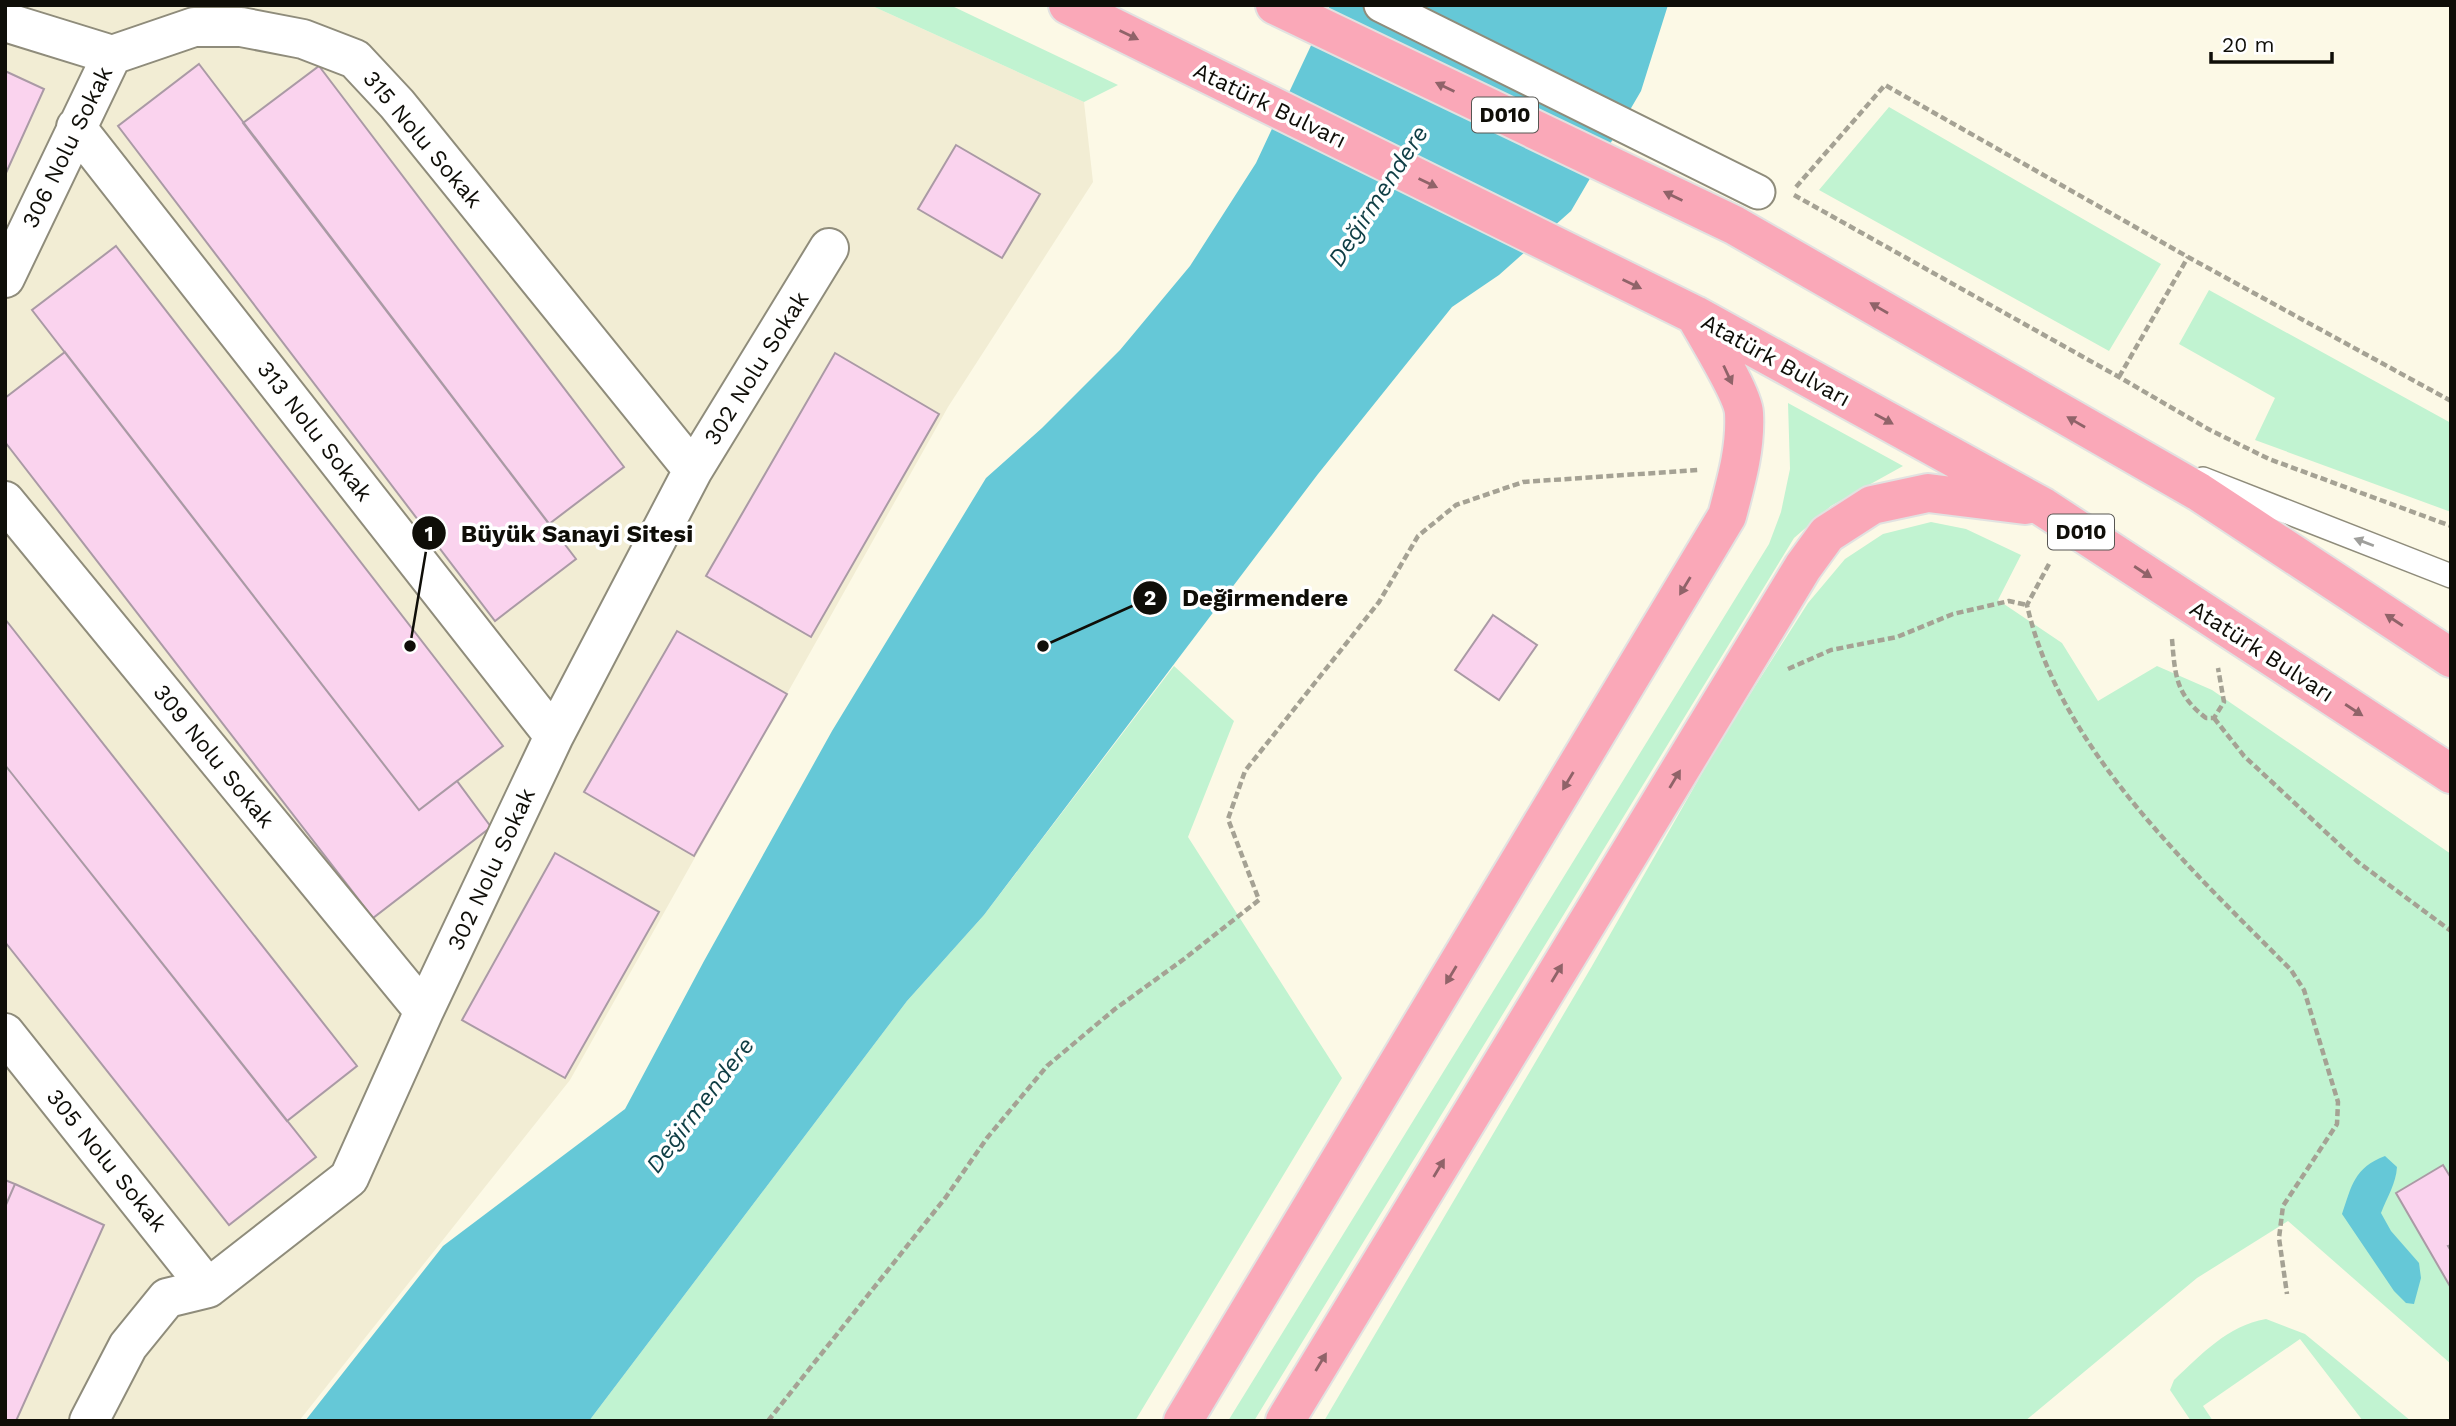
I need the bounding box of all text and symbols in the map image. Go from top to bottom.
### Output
scale bar [2211,21,2332,65]
one-way arrow [1119,30,1139,41]
text: 20 m [2222,32,2274,57]
street label: Atatürk Bulvarı [1189,57,1350,154]
street label: 306 Nolu Sokak [17,62,118,232]
street label: 315 Nolu Sokak [357,65,488,213]
one-way arrow [1435,81,1455,93]
road number: D010 [1472,97,1538,132]
water label: Değirmendere [1322,120,1434,272]
one-way arrow [1418,177,1438,189]
one-way arrow [1663,190,1683,202]
one-way arrow [1622,278,1642,289]
street label: 302 Nolu Sokak [698,287,814,450]
one-way arrow [1869,303,1889,315]
street label: Atatürk Bulvarı [1697,308,1855,413]
street label: 313 Nolu Sokak [251,356,378,507]
one-way arrow [1722,365,1733,385]
one-way arrow [1874,413,1894,425]
one-way arrow [2067,416,2086,428]
callout: Büyük Sanayi Sitesi [411,511,707,556]
road number: D010 [2048,514,2114,550]
text: Büyük Sanayi Sitesi [461,520,693,548]
text: 1 [424,521,434,546]
one-way arrow [2354,537,2375,548]
one-way arrow [2133,566,2152,579]
callout: Değirmendere [1132,575,1362,620]
one-way arrow [1679,576,1692,595]
text: Değirmendere [1182,584,1348,612]
text: 2 [1144,585,1156,610]
street label: Atatürk Bulvarı [2185,595,2339,708]
one-way arrow [2384,614,2403,627]
street label: 309 Nolu Sokak [148,679,280,833]
one-way arrow [2344,704,2363,717]
one-way arrow [1668,769,1681,788]
one-way arrow [1562,771,1574,790]
street label: 302 Nolu Sokak [442,784,541,955]
one-way arrow [1550,964,1563,983]
one-way arrow [1445,966,1457,985]
water label: Değirmendere [640,1032,760,1178]
street label: 305 Nolu Sokak [41,1083,172,1237]
one-way arrow [1432,1158,1445,1177]
one-way arrow [1314,1353,1327,1372]

